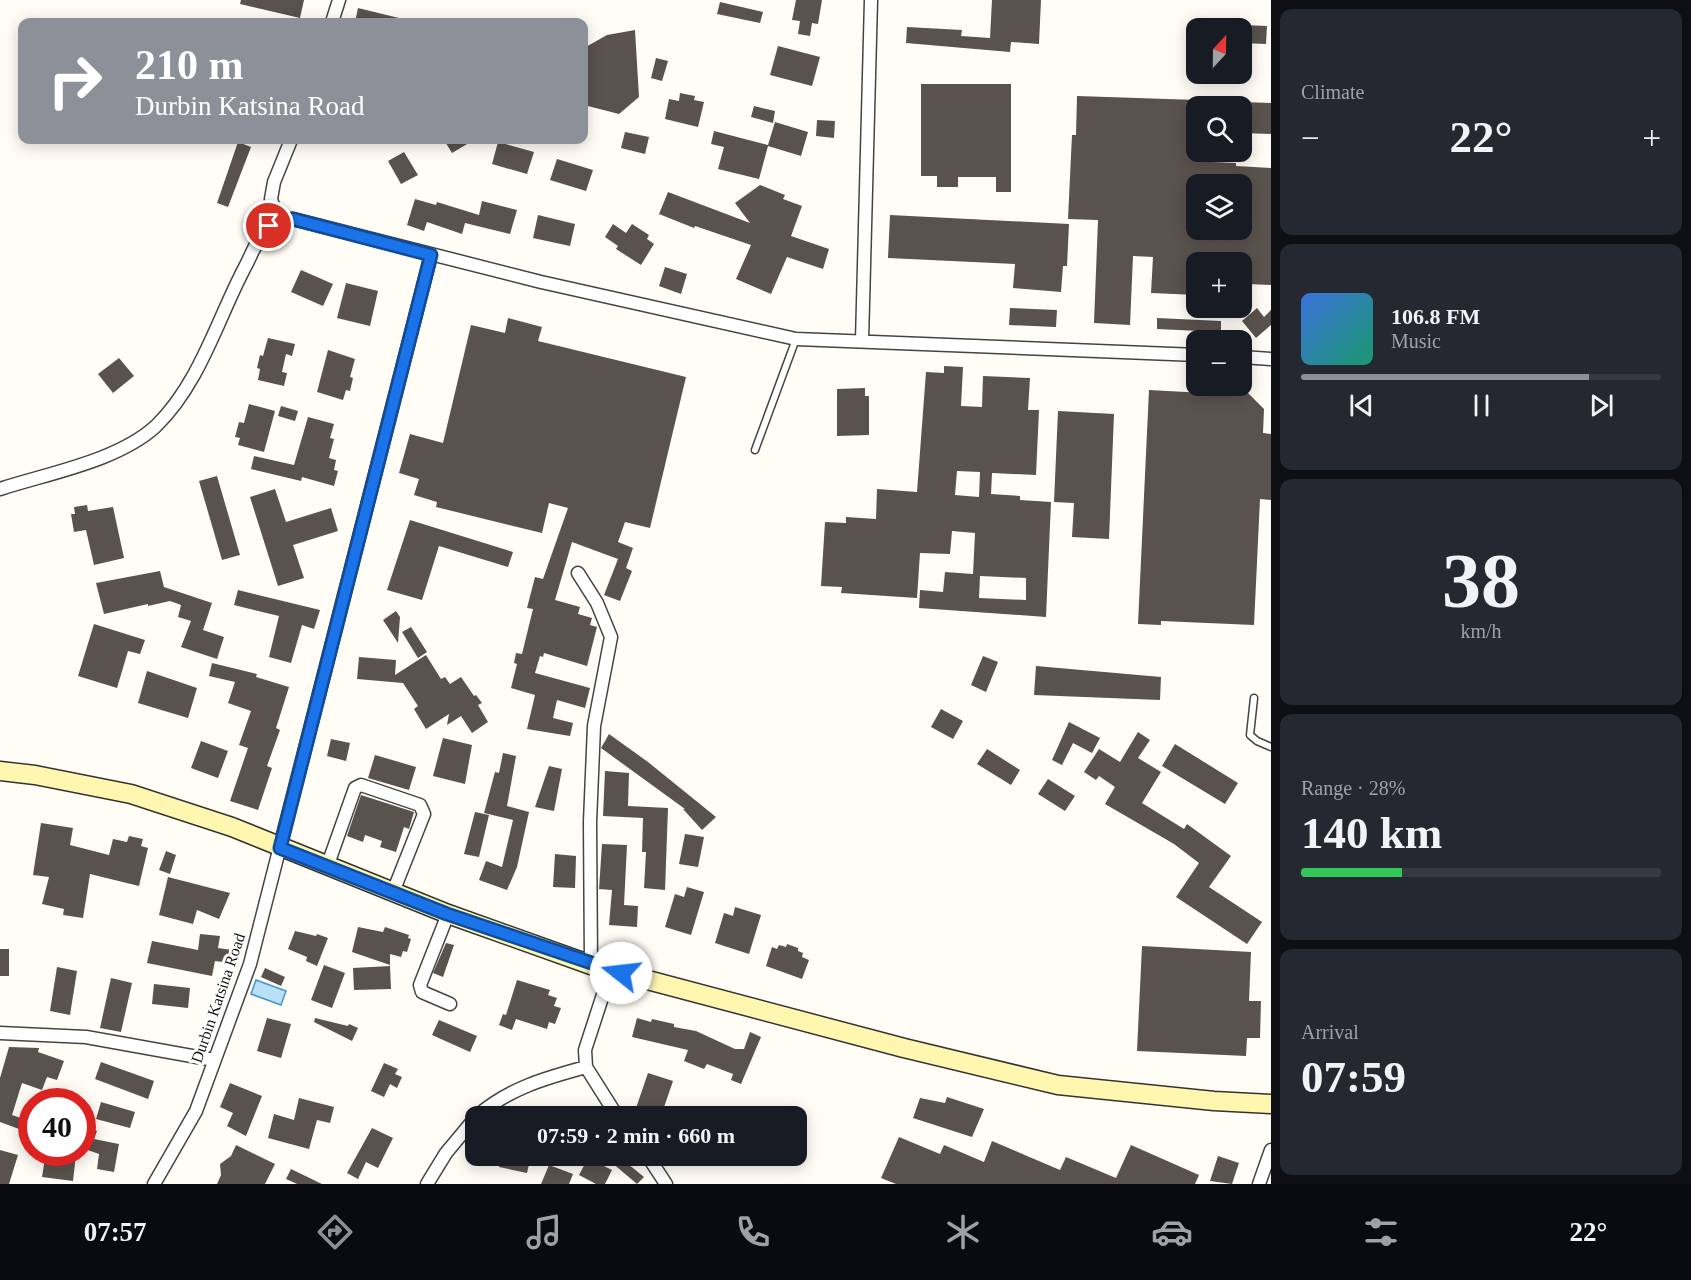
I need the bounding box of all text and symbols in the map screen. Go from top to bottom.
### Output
north arrow [1186,18,1252,84]
map controls [1186,18,1252,396]
icon: right [36,42,114,120]
text: 210 m [135,42,244,88]
text: Climate [1301,81,1364,103]
text: Durbin Katsina Road [135,91,364,121]
button: search [1186,96,1252,162]
text: 22° [1450,112,1513,162]
text: − [1301,120,1320,156]
text: + [1642,120,1661,156]
button: layers [1186,174,1252,240]
pin [243,200,294,251]
icon: arrive [252,209,285,242]
button: + [1186,252,1252,318]
text: 106.8 FM [1391,304,1480,329]
button: − [1186,330,1252,396]
text: Music [1391,330,1441,352]
icon: previous [1345,389,1378,422]
icon: pause [1465,389,1498,422]
icon: next [1585,389,1618,422]
text: 38 [1442,537,1520,624]
text: km/h [1460,620,1502,642]
text: Range · 28% [1301,777,1405,799]
text: 140 km [1301,808,1442,858]
street label: Durbin Katsina Road [188,931,248,1065]
position arrow [589,941,653,1005]
text: Arrival [1301,1021,1359,1043]
text: 07:59 [1301,1052,1406,1102]
speed limit sign: 40 [18,1088,96,1166]
text: 07:59 · 2 min · 660 m [537,1123,735,1148]
icon: directions [314,1211,356,1253]
icon: music [523,1211,565,1253]
icon: phone [732,1211,774,1253]
icon: climate [942,1211,984,1253]
icon: car [1151,1211,1193,1253]
icon: filters [1360,1211,1402,1253]
text: 07:57 [84,1217,147,1247]
text: 22° [1569,1217,1607,1247]

